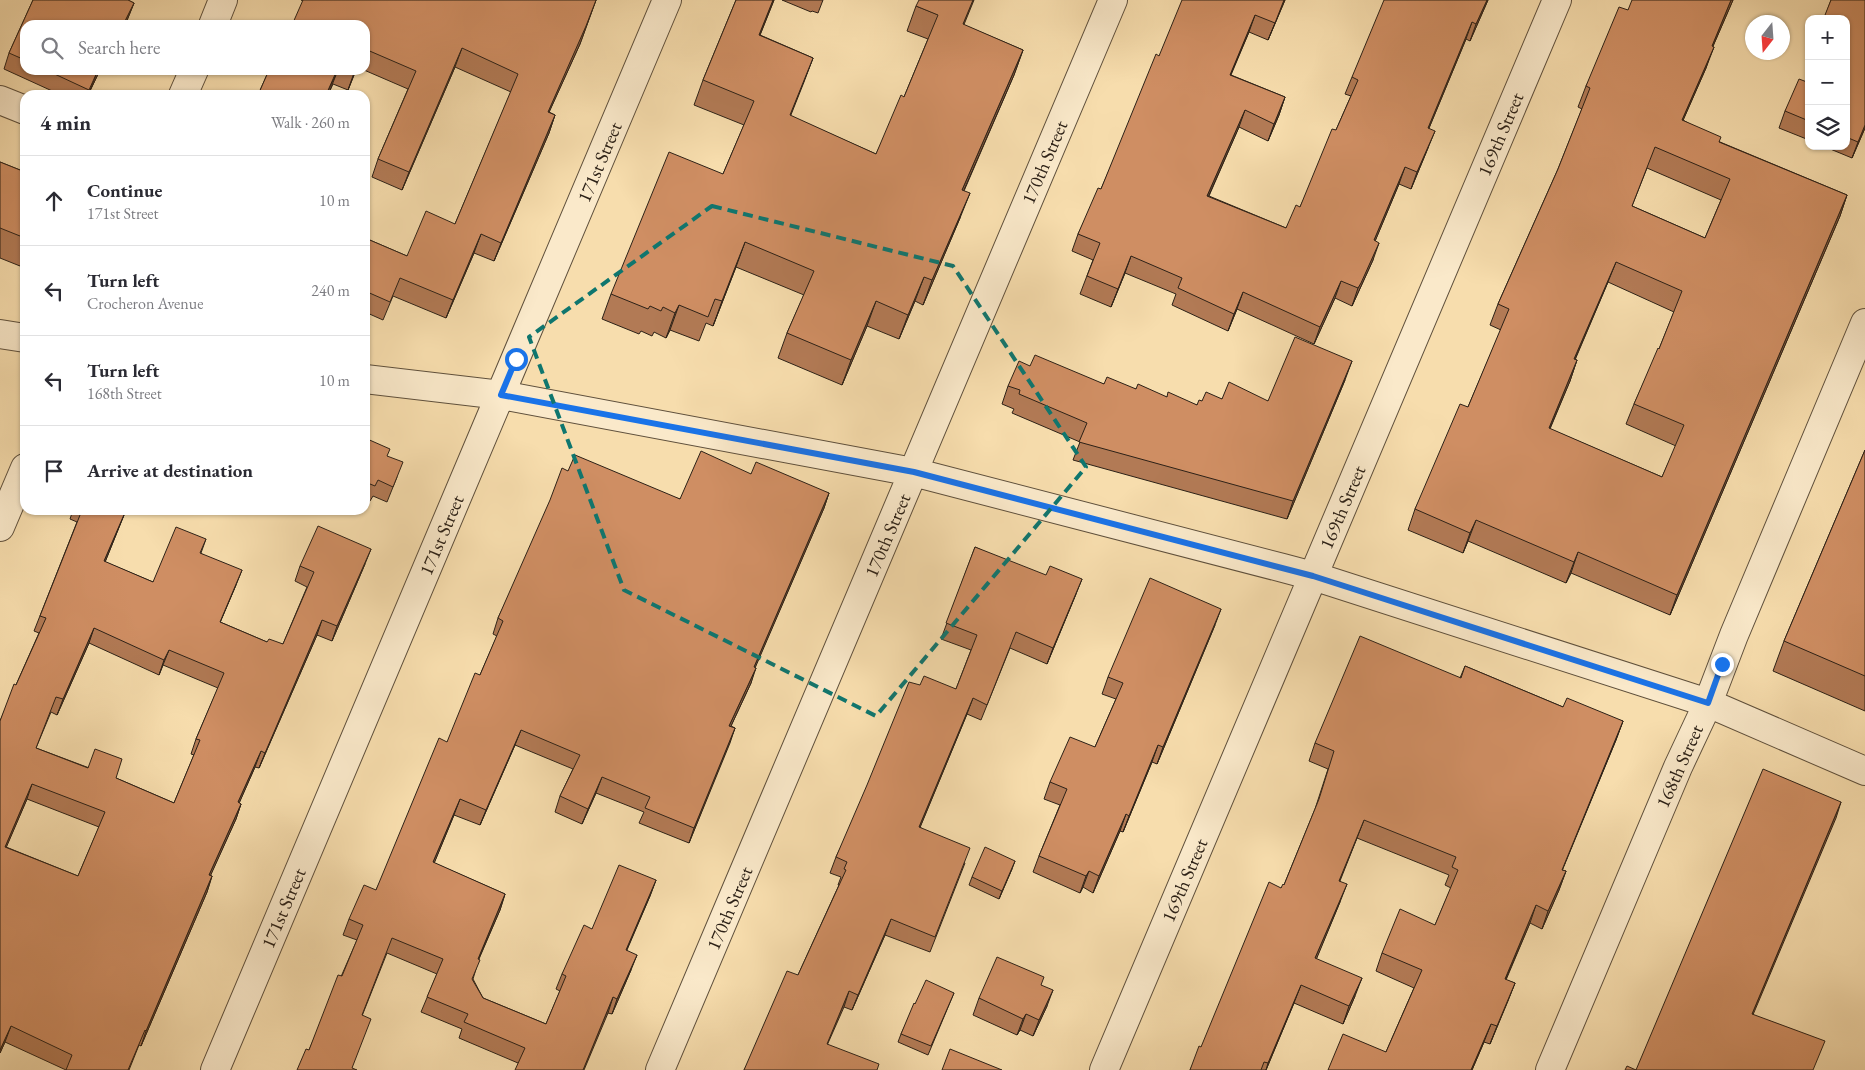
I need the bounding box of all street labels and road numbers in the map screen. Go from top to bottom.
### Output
street label: 169th Street [1472,88,1529,180]
street label: 170th Street [1016,116,1073,208]
street label: 171st Street [571,118,628,206]
street label: 169th Street [1314,461,1371,553]
street label: 170th Street [859,489,916,581]
street label: 171st Street [413,491,470,579]
street label: 168th Street [1650,721,1709,812]
street label: 169th Street [1156,834,1213,926]
street label: 170th Street [701,862,758,954]
street label: 171st Street [255,864,312,952]

